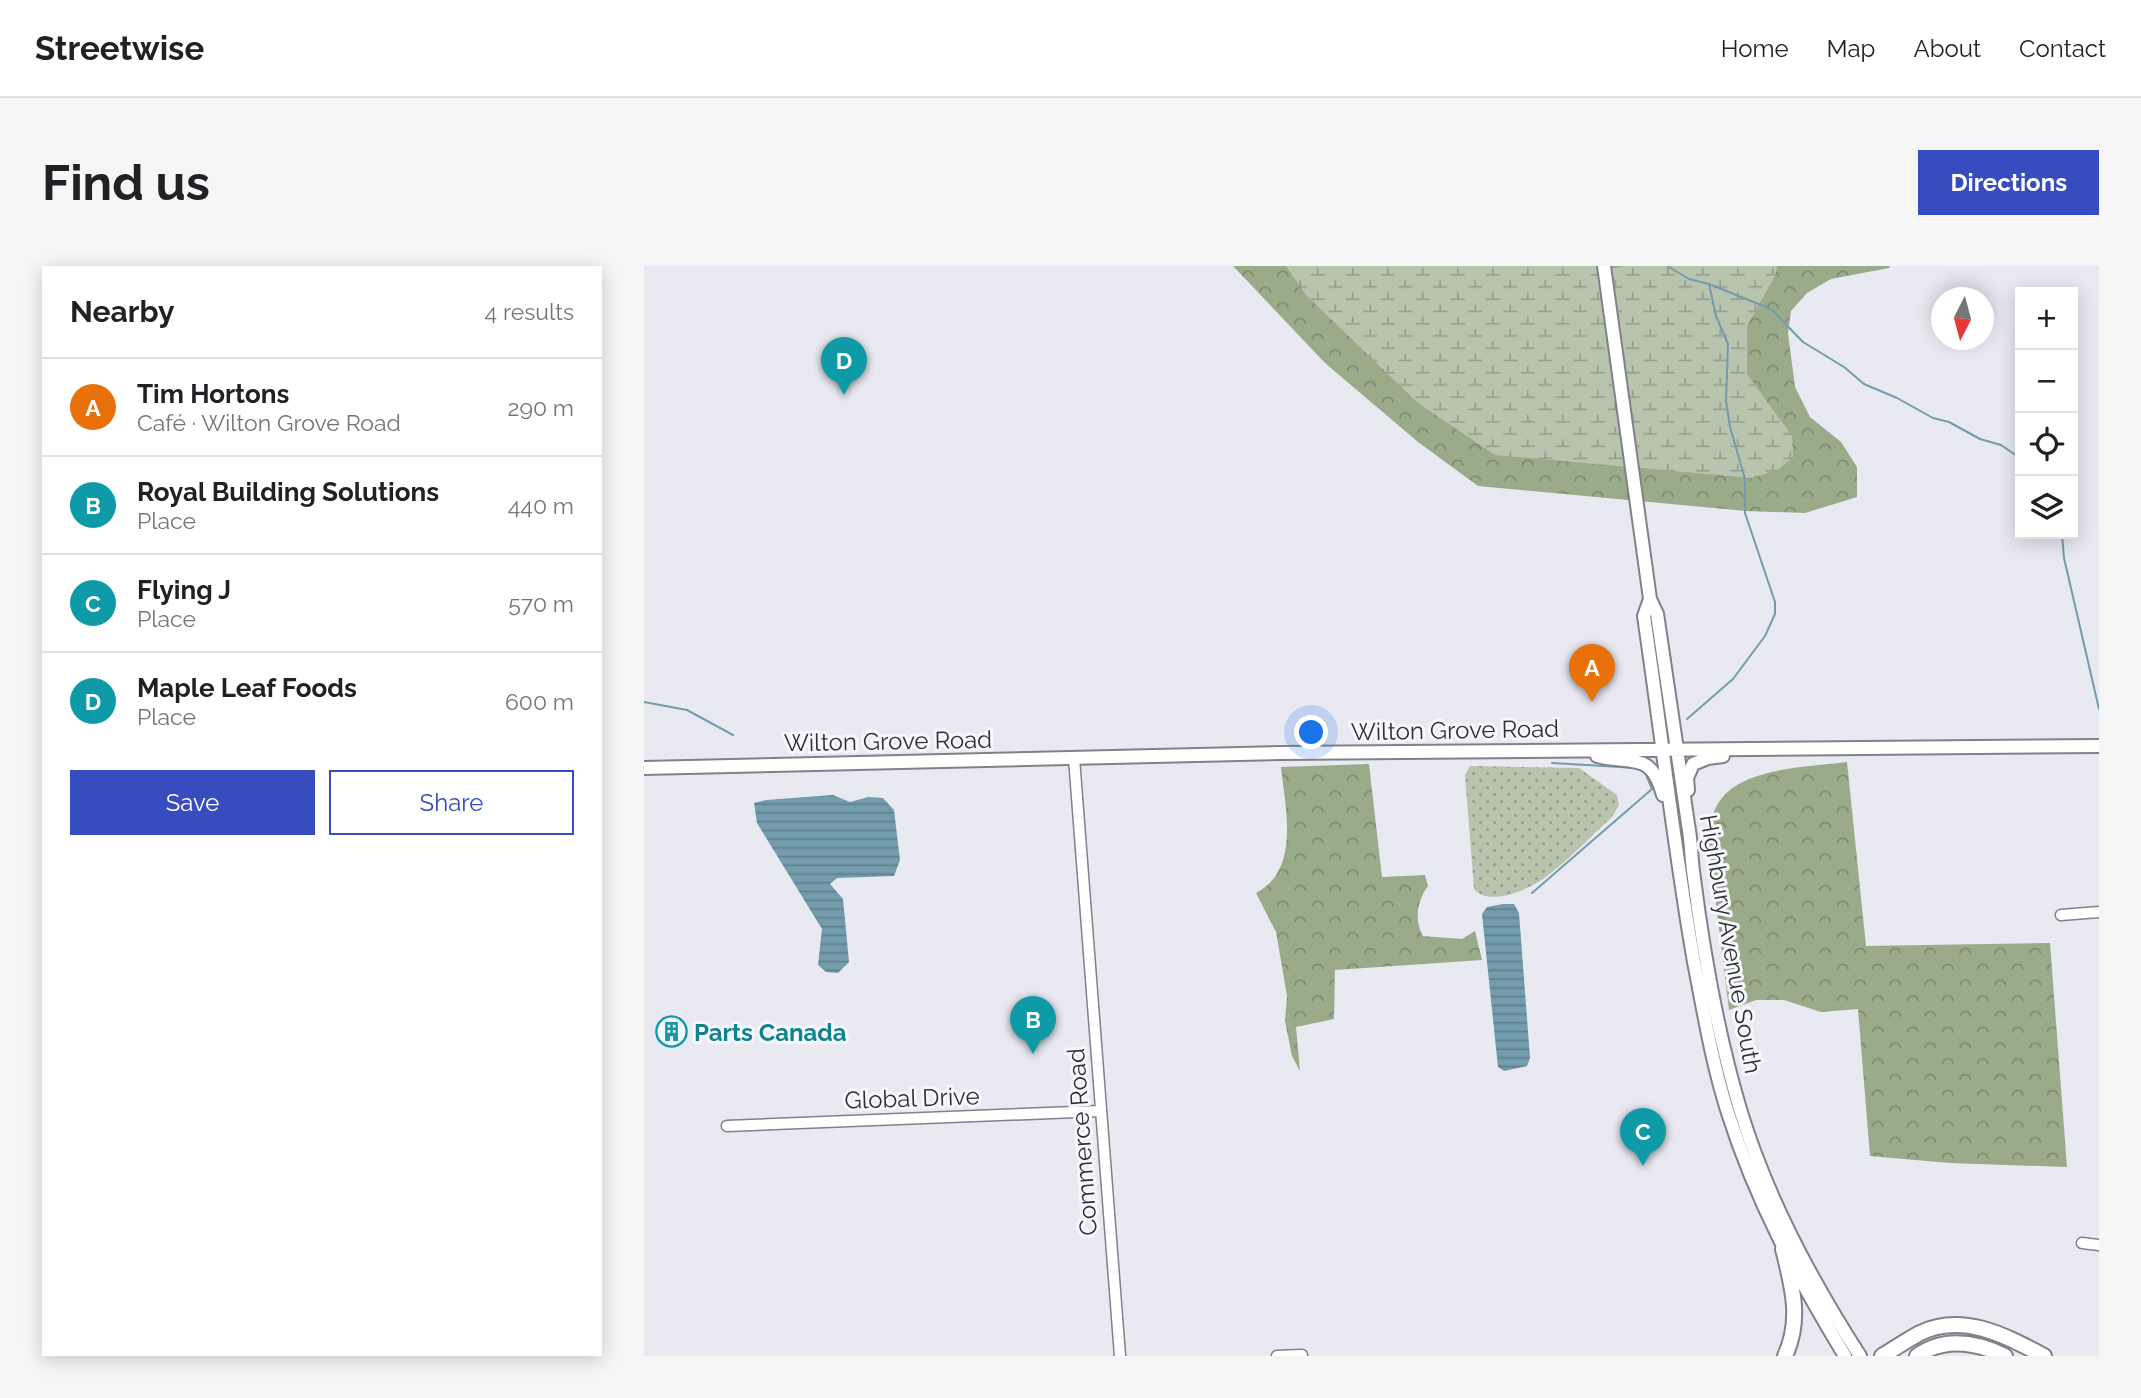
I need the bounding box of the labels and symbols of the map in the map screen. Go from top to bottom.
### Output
north arrow [1931,287,1994,350]
pin: D [821,337,867,395]
pin: A [1569,644,1615,702]
street label: Wilton Grove Road [1351,714,1559,746]
your location [1294,715,1328,749]
street label: Wilton Grove Road [784,725,992,757]
street label: Highbury Avenue South [1694,812,1768,1076]
pin: B [1010,996,1056,1054]
building icon: Parts Canada [654,1015,688,1049]
place label: Parts Canada [694,1018,847,1047]
street label: Commerce Road [1061,1047,1103,1237]
street label: Global Drive [844,1081,980,1115]
pin: C [1620,1108,1666,1166]

